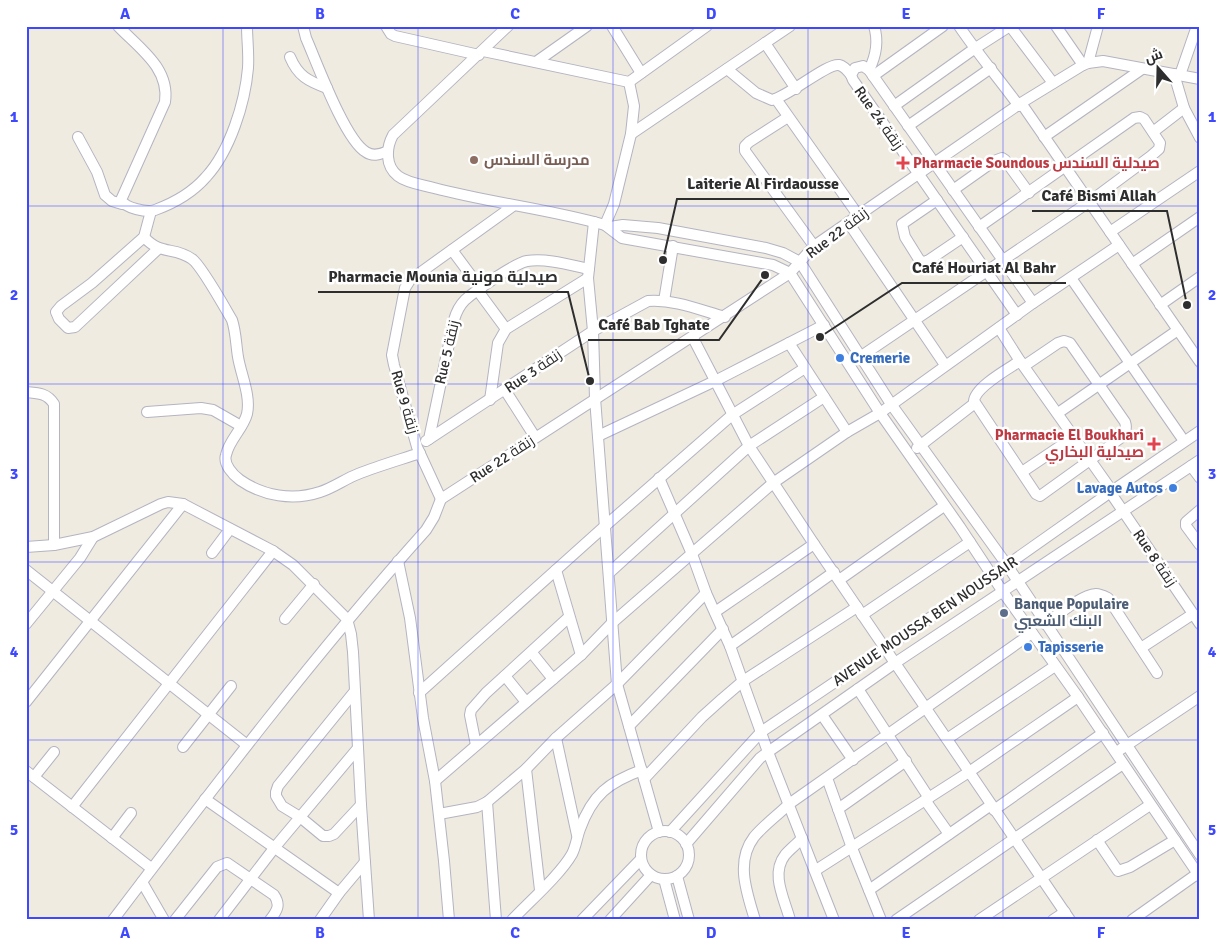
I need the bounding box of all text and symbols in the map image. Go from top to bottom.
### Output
text: A [120,4,131,24]
text: B [315,4,325,24]
text: C [510,4,520,24]
text: D [706,4,717,24]
text: E [901,4,911,24]
text: F [1097,4,1106,24]
north arrow [1134,42,1184,92]
text: ش [1142,45,1165,67]
street label: Rue 24 زنقة [851,83,907,153]
text: 1 [10,107,19,127]
text: 1 [1208,107,1217,127]
place label: مدرسة السندس [484,151,590,169]
marker: مدرسة السندس [468,154,480,166]
place label: Pharmacie Soundous صيدلية السندس [913,154,1160,172]
marker: Pharmacie Soundous صيدلية السندس [897,157,909,169]
callout: Laiterie Al Firdaousse [677,168,849,199]
text: Laiterie Al Firdaousse [687,174,839,194]
callout: Café Bismi Allah [1032,180,1167,211]
text: Café Bismi Allah [1042,186,1157,206]
street label: Rue 22 زنقة [802,204,872,262]
callout: Café Houriat Al Bahr [902,252,1066,283]
text: Café Houriat Al Bahr [912,258,1057,278]
callout: Pharmacie Mounia صيدلية مونية [318,261,568,292]
text: Pharmacie Mounia صيدلية مونية [328,267,558,287]
text: 2 [10,285,18,305]
text: 2 [1208,285,1216,305]
callout: Café Bab Tghate [588,309,719,340]
text: Café Bab Tghate [598,315,710,335]
street label: Rue 5 زنقة [431,318,463,386]
street label: Rue 3 زنقة [501,345,565,397]
place label: Cremerie [850,349,910,367]
marker: Cremerie [834,352,846,364]
street label: Rue 9 زنقة [387,368,423,436]
place label: Pharmacie El Boukhari صيدلية البخاري [995,426,1144,464]
street label: Rue 22 زنقة [466,431,538,487]
marker: Pharmacie El Boukhari صيدلية البخاري [1148,438,1160,450]
text: 3 [10,464,18,484]
text: 3 [1208,464,1216,484]
place label: Lavage Autos [1077,479,1163,497]
marker: Lavage Autos [1167,482,1179,494]
street label: Rue 8 زنقة [1129,526,1181,590]
street label: AVENUE MOUSSA BEN NOUSSAIR [829,552,1021,690]
place label: Banque Populaire البنك الشعبي [1014,595,1129,633]
marker: Banque Populaire البنك الشعبي [998,607,1010,619]
place label: Tapisserie [1038,638,1104,656]
marker: Tapisserie [1022,641,1034,653]
text: 4 [10,642,19,662]
text: 4 [1208,642,1217,662]
text: 5 [10,820,18,840]
text: 5 [1208,820,1216,840]
text: A [120,923,131,943]
text: B [315,923,325,943]
text: C [510,923,520,943]
text: D [706,923,717,943]
text: E [901,923,911,943]
text: F [1097,923,1106,943]

